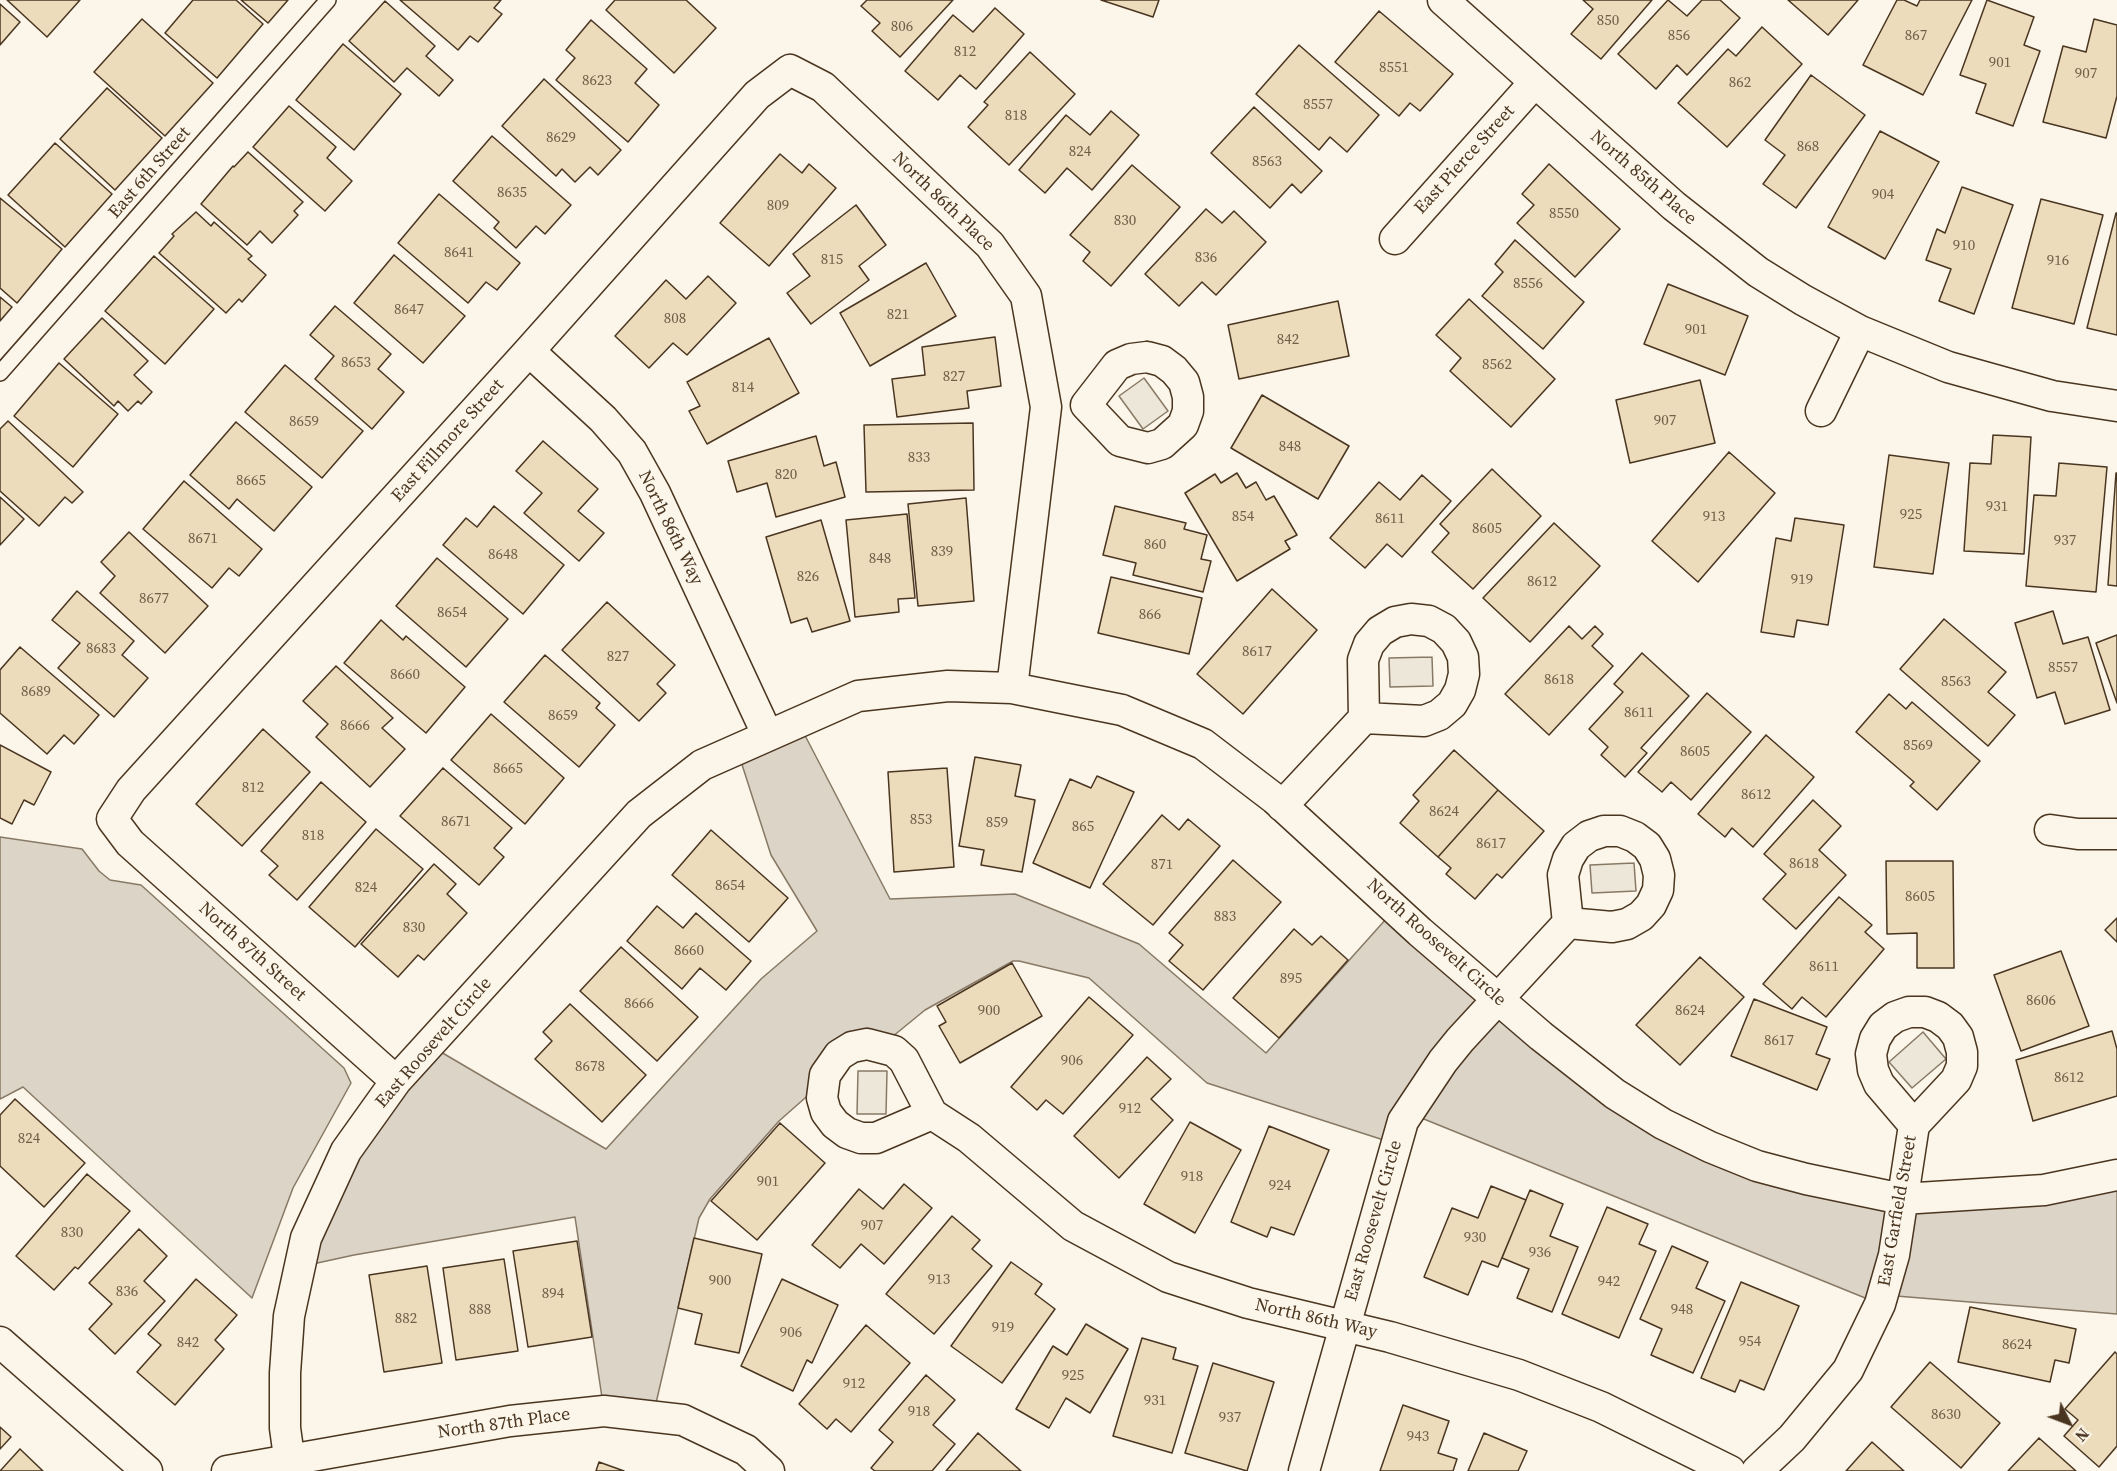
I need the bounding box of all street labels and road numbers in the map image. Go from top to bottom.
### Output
street label: East Pierce Street [1410,101,1520,219]
street label: East 6th Street [104,123,196,223]
street label: North 85th Place [1586,126,1700,230]
street label: North 86th Place [887,148,999,256]
street label: East Fillmore Street [387,375,509,507]
street label: North 86th Way [633,467,707,589]
street label: North Roosevelt Circle [1362,875,1510,1011]
street label: North 87th Street [194,898,310,1006]
street label: East Roosevelt Circle [371,973,497,1113]
street label: East Garfield Street [1874,1134,1922,1288]
street label: East Roosevelt Circle [1341,1138,1407,1304]
street label: North 86th Way [1253,1294,1379,1344]
street label: North 87th Place [436,1404,572,1444]

